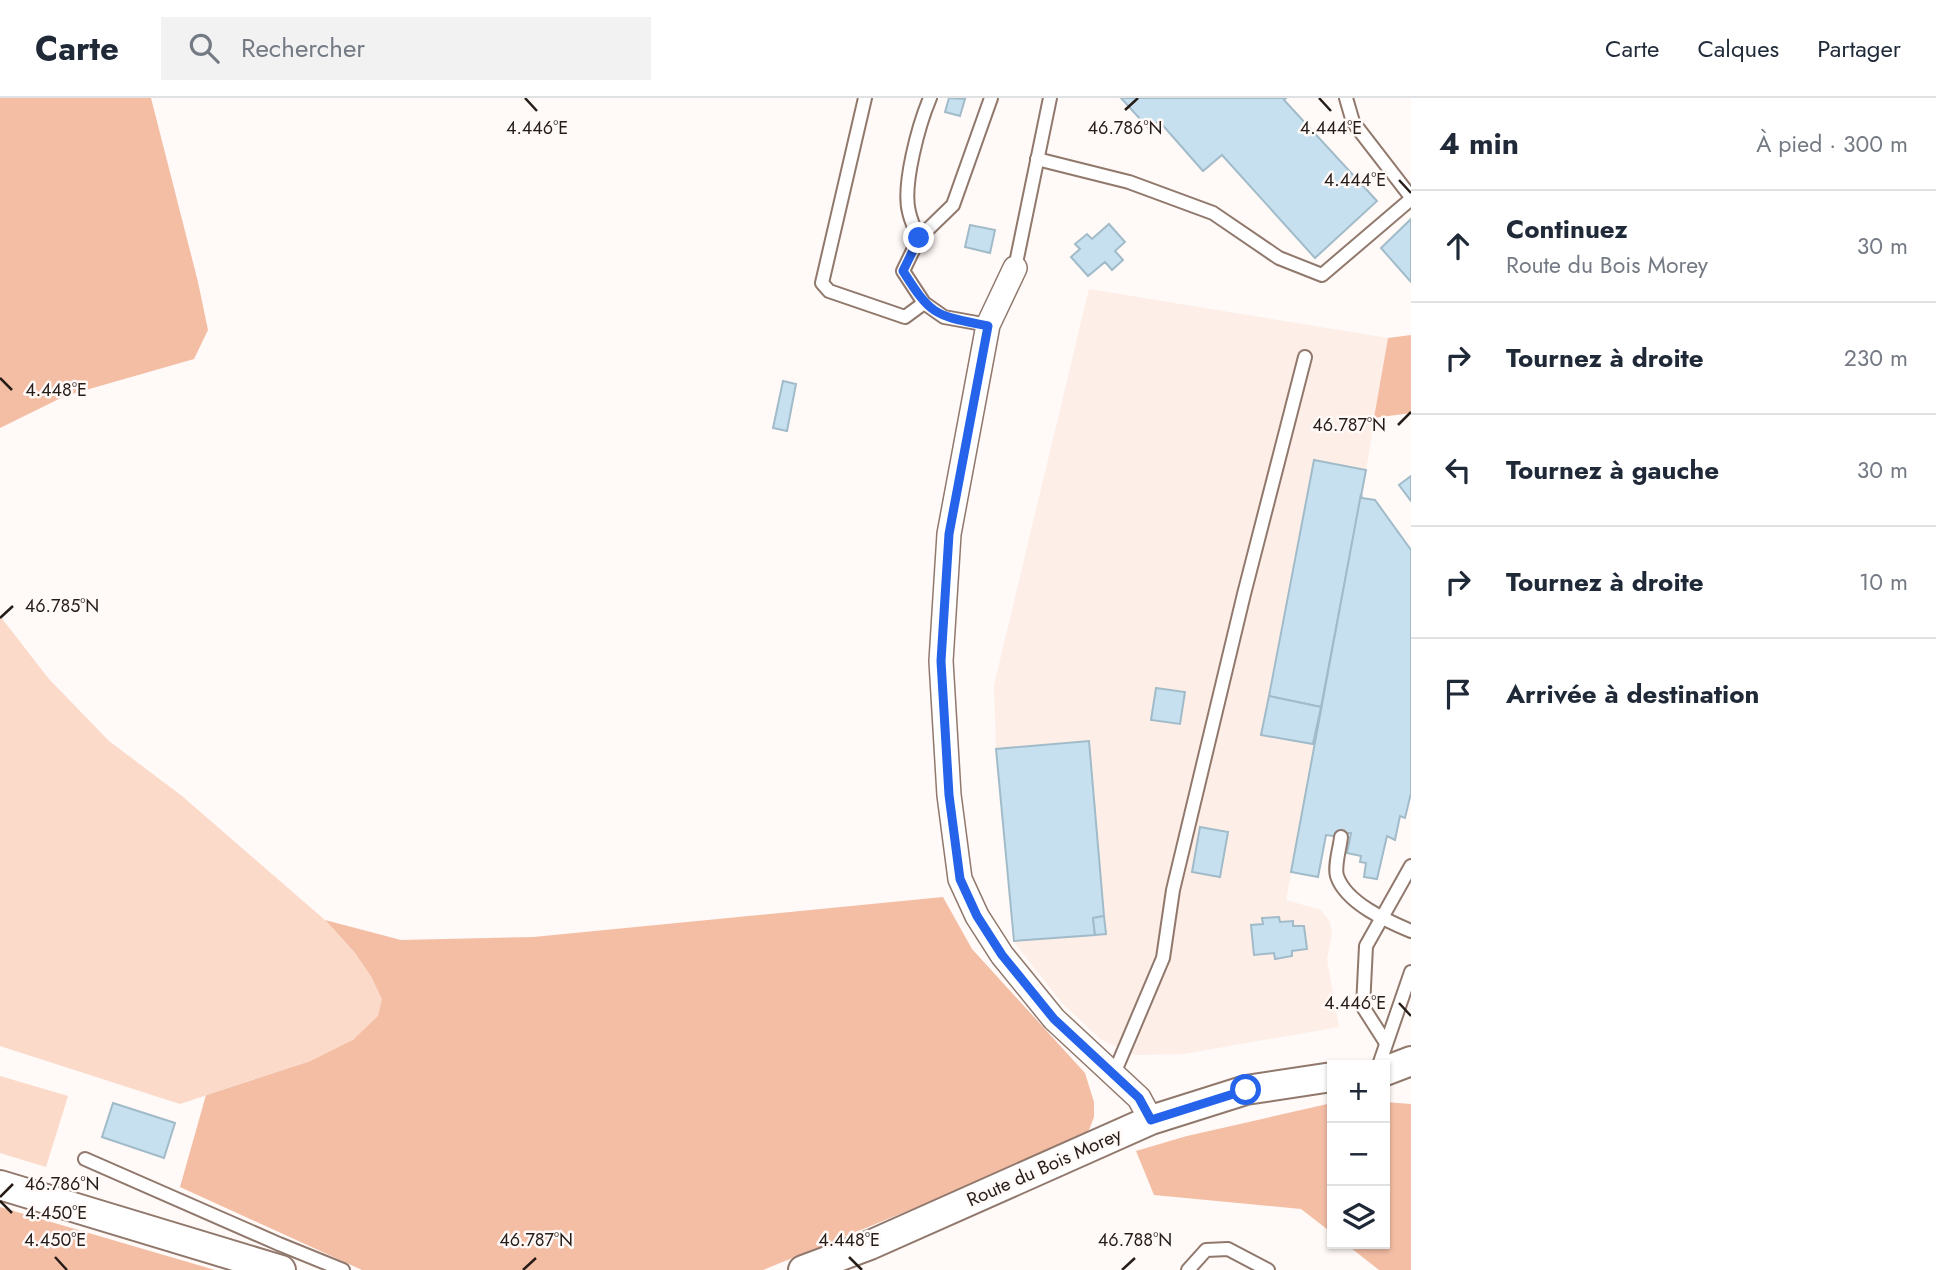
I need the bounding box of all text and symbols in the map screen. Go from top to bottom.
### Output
search box [161,17,651,80]
text: Carte [35,25,119,72]
icon: search [185,29,223,67]
text: Rechercher [241,29,365,67]
text: Carte [1605,31,1659,66]
text: Calques [1697,31,1779,66]
text: Partager [1817,31,1901,66]
text: 4.446°E [506,115,568,141]
text: 46.786°N [1088,115,1162,141]
text: 4.444°E [1300,115,1362,141]
text: 4 min [1439,122,1519,165]
text: À pied · 300 m [1756,127,1908,161]
text: 4.444°E [1324,167,1386,193]
text: Continuez [1506,210,1628,248]
route end [903,222,934,253]
icon: ahead [1439,227,1477,265]
text: 30 m [1857,229,1908,263]
text: Route du Bois Morey [1506,248,1708,282]
icon: right [1439,339,1477,377]
text: Tournez à droite [1506,339,1704,377]
text: 230 m [1844,341,1908,375]
text: 4.448°E [25,377,87,403]
text: 46.787°N [1312,412,1386,438]
icon: left [1439,451,1477,489]
text: Tournez à gauche [1506,451,1719,489]
text: 30 m [1857,453,1908,487]
icon: right [1439,563,1477,601]
text: Tournez à droite [1506,563,1704,601]
text: 10 m [1859,565,1908,599]
text: 46.785°N [25,593,99,619]
icon: arrive [1439,675,1477,713]
text: Arrivée à destination [1506,675,1759,713]
text: 4.446°E [1324,990,1386,1016]
map controls [1327,1060,1390,1249]
button: + [1327,1060,1390,1123]
route start [1230,1074,1261,1105]
street label: Route du Bois Morey [962,1121,1126,1213]
button: − [1327,1123,1390,1186]
text: 46.786°N [25,1171,99,1197]
button: layers [1327,1186,1390,1249]
text: 4.450°E [25,1200,87,1226]
text: 4.450°E [24,1227,86,1253]
text: 46.787°N [499,1227,573,1253]
text: 4.448°E [818,1227,880,1253]
text: 46.788°N [1098,1227,1172,1253]

